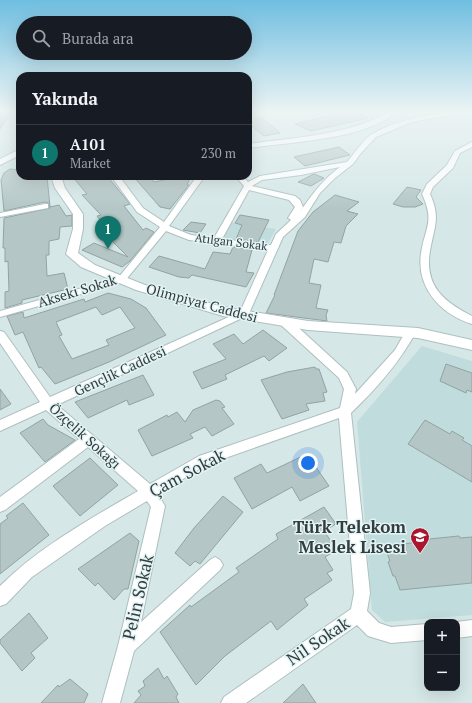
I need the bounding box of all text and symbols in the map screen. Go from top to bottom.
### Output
search box [16,16,252,60]
icon: search [30,27,52,49]
text: Burada ara [62,28,134,48]
text: Yakında [32,87,98,110]
text: A101 [70,134,106,154]
text: 1 [41,144,49,162]
text: 230 m [201,144,236,162]
text: Market [70,154,111,172]
pin: 1 [95,216,121,249]
street label: Atılgan Sokak [194,230,269,254]
street label: Akseki Sokak [35,269,119,312]
street label: Olimpiyat Caddesi [144,278,260,327]
street label: Gençlik Caddesi [71,341,169,400]
street label: Özçelik Sokağı [45,398,125,473]
street label: Çam Sokak [145,443,229,502]
your location [298,453,318,473]
place label: Türk Telekom Meslek Lisesi [293,515,406,558]
school or university icon: Türk Telekom Meslek Lisesi [409,526,431,554]
street label: Pelin Sokak [116,552,159,642]
street label: Nil Sokak [282,611,354,670]
map controls [424,619,460,691]
button: + [424,619,460,655]
button: − [424,655,460,691]

